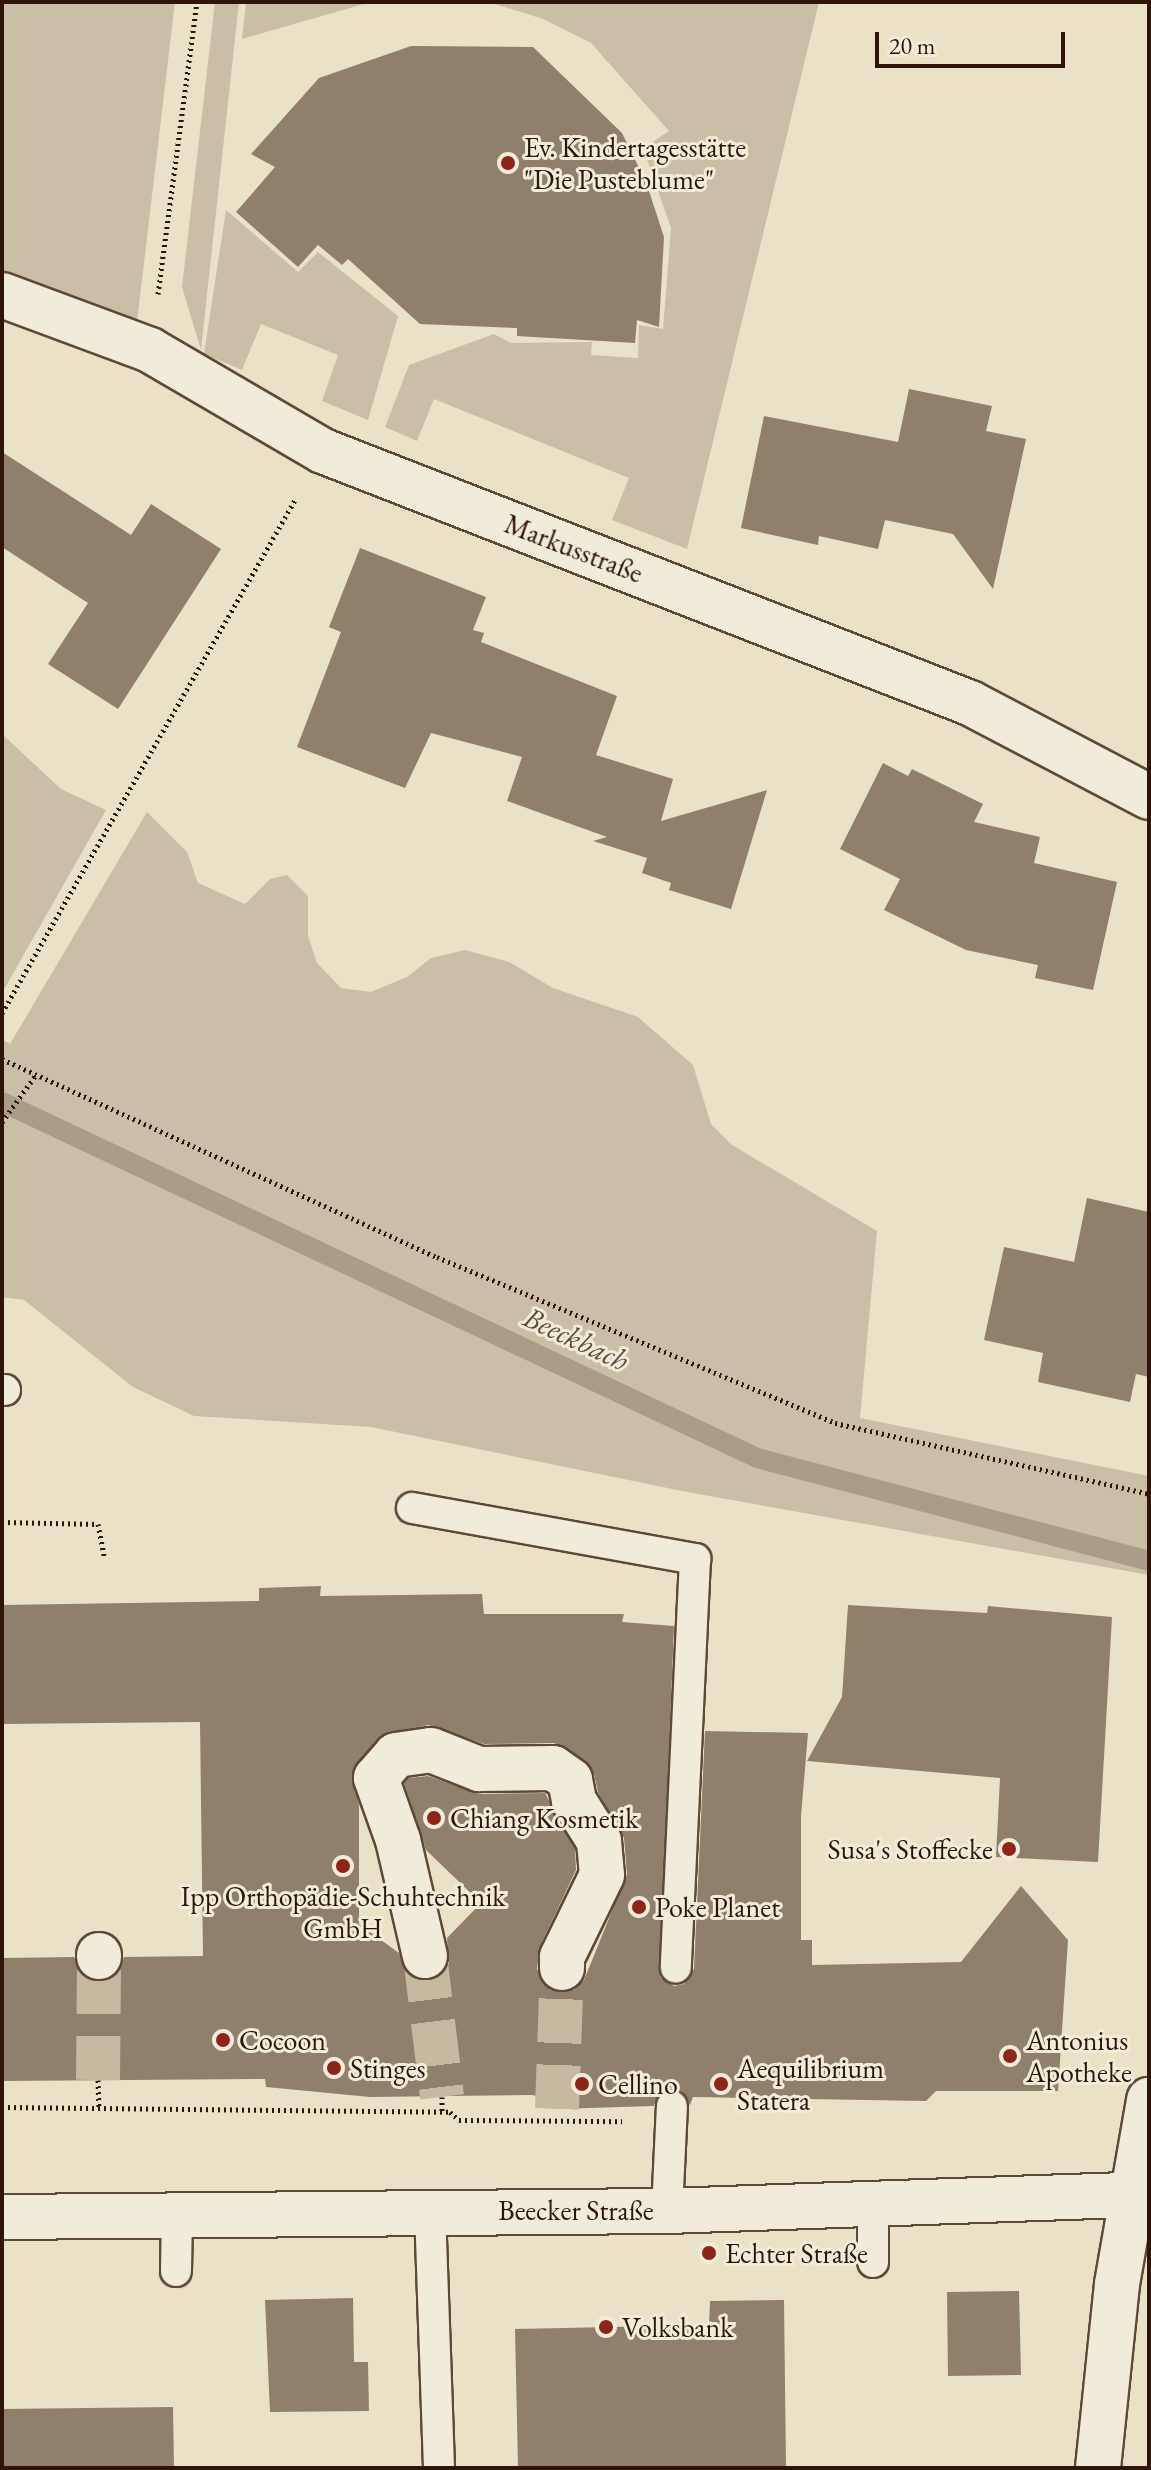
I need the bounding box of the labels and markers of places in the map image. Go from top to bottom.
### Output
place label: Ev. Kindertagesstätte "Die Pusteblume" [524,130,746,196]
marker: Ev. Kindertagesstätte "Die Pusteblume" [499,154,517,172]
place label: Chiang Kosmetik [450,1801,638,1835]
marker: Chiang Kosmetik [425,1809,443,1827]
place label: Susa's Stoffecke [828,1832,993,1866]
marker: Susa's Stoffecke [1000,1840,1018,1858]
marker: Ipp Orthopädie-Schuhtechnik GmbH [334,1857,352,1875]
place label: Ipp Orthopädie-Schuhtechnik GmbH [181,1879,505,1945]
place label: Poke Planet [655,1890,780,1924]
marker: Poke Planet [630,1898,648,1916]
place label: Cocoon [239,2023,326,2057]
place label: Antonius Apotheke [1026,2023,1132,2089]
marker: Cocoon [214,2031,232,2049]
marker: Antonius Apotheke [1001,2047,1019,2065]
place label: Stinges [350,2051,426,2085]
place label: Aequilibrium Statera [737,2051,884,2117]
marker: Stinges [325,2059,343,2077]
place label: Cellino [598,2067,678,2101]
marker: Cellino [573,2075,591,2093]
marker: Aequilibrium Statera [712,2075,730,2093]
place label: Echter Straße [725,2236,868,2270]
marker: Echter Straße [700,2244,718,2262]
place label: Volksbank [622,2310,733,2344]
marker: Volksbank [597,2318,615,2336]

